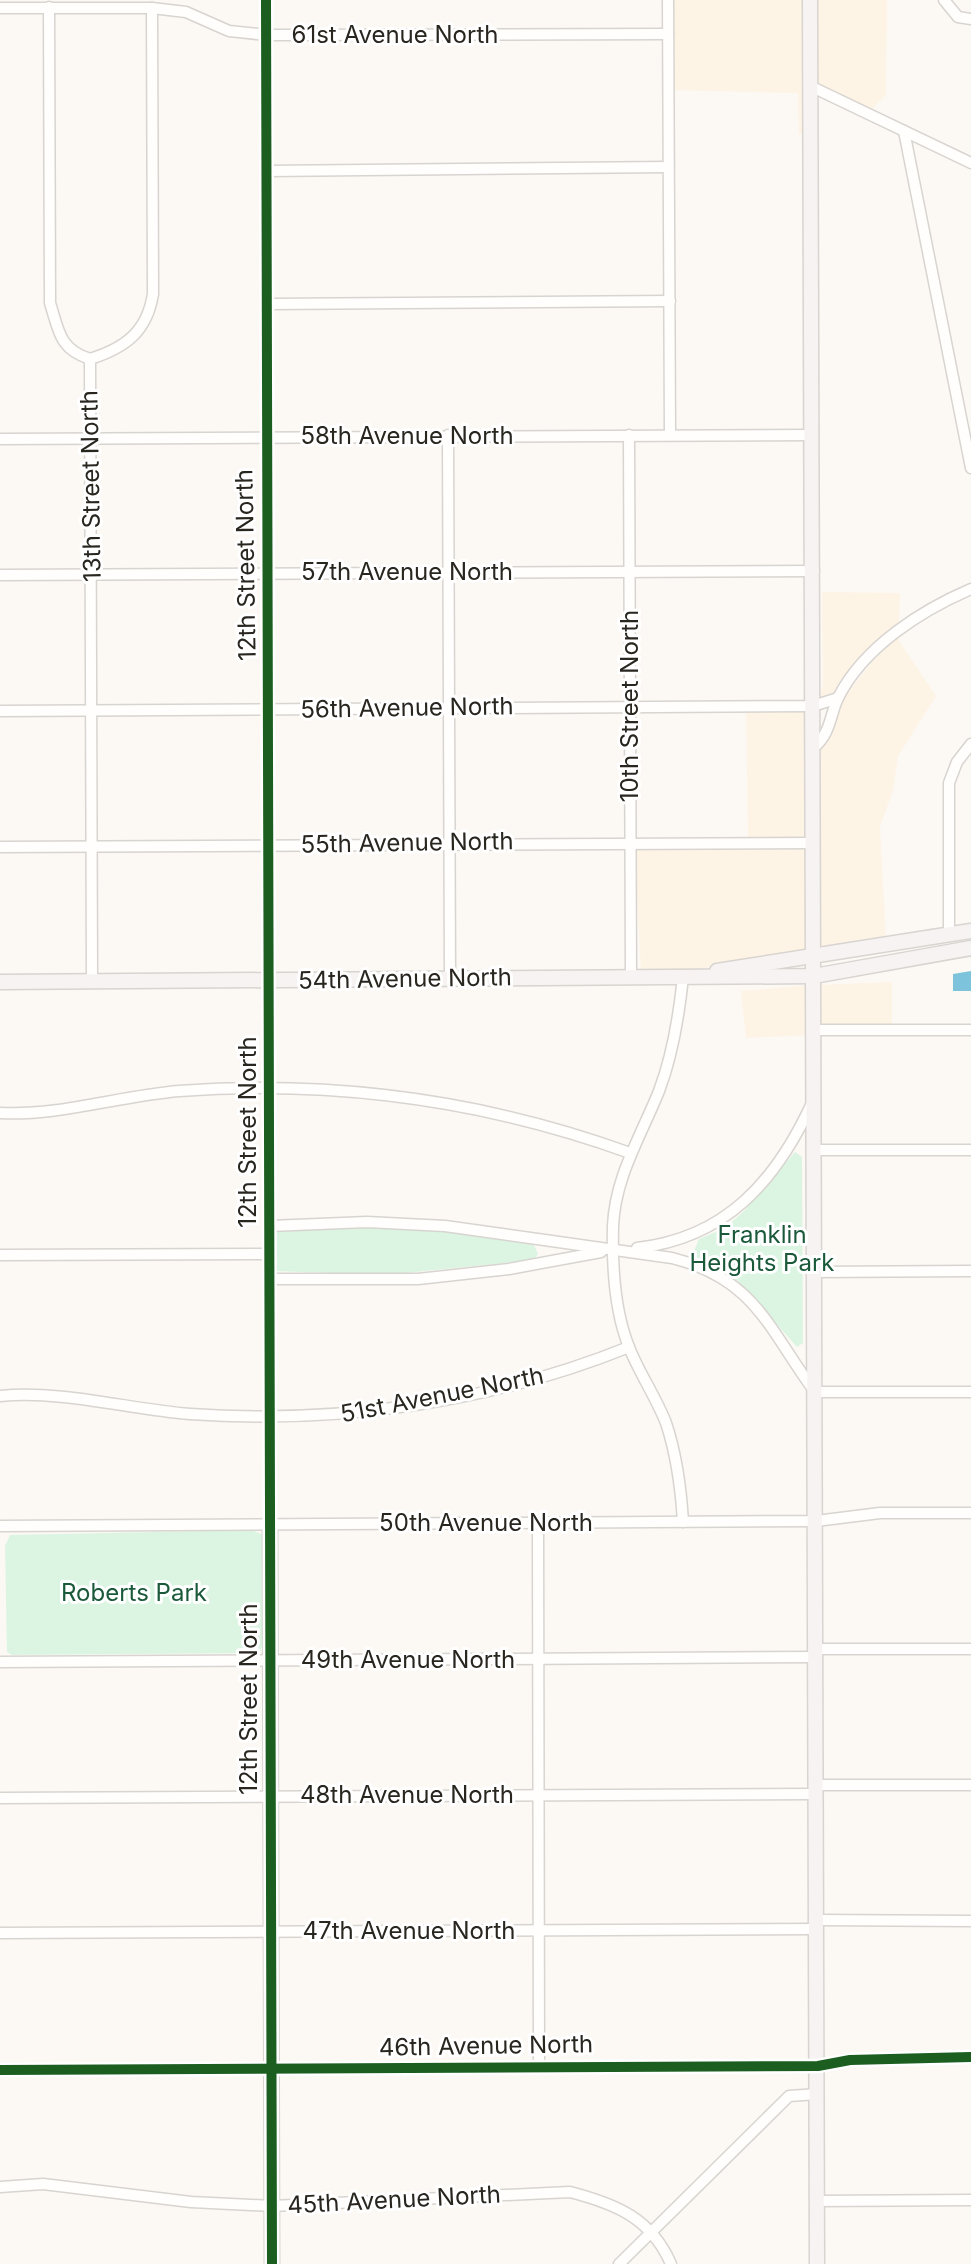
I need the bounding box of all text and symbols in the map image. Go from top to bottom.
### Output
street label: 61st Avenue North [292,20,498,49]
street label: 13th Street North [74,390,107,582]
street label: 58th Avenue North [300,421,514,450]
street label: 12th Street North [229,469,262,661]
street label: 57th Avenue North [301,557,513,586]
street label: 10th Street North [615,610,644,802]
street label: 56th Avenue North [300,691,514,724]
street label: 55th Avenue North [300,826,514,859]
street label: 54th Avenue North [298,962,512,995]
street label: 12th Street North [233,1036,262,1228]
park label: Franklin Heights Park [690,1220,834,1277]
street label: 51st Avenue North [338,1361,546,1428]
street label: 50th Avenue North [379,1508,593,1537]
park label: Roberts Park [61,1578,207,1607]
street label: 12th Street North [234,1603,263,1795]
street label: 49th Avenue North [301,1645,515,1674]
street label: 48th Avenue North [300,1780,514,1809]
street label: 47th Avenue North [303,1916,515,1945]
street label: 46th Avenue North [379,2029,593,2062]
street label: 45th Avenue North [286,2179,502,2220]

